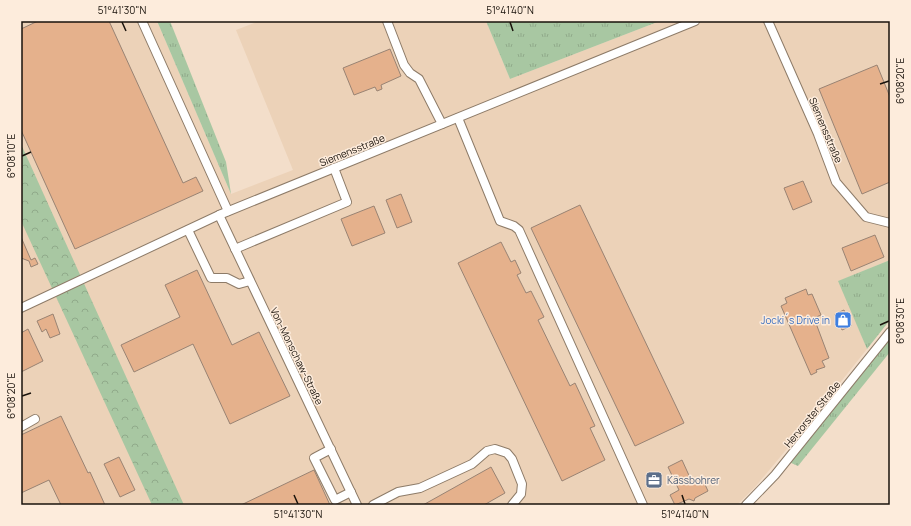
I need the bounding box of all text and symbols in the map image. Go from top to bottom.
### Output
text: 51°41'30"N [98,3,146,17]
text: 51°41'40"N [486,3,534,17]
text: 6°08'20"E [893,58,907,104]
street label: Siemensstraße [806,95,846,165]
street label: Siemensstraße [317,130,387,170]
text: 6°08'10"E [4,134,18,178]
text: 6°08'30"E [893,298,907,344]
street label: Von-Monschaw-Straße [267,305,327,407]
shop icon: Jocki´s Drive in [833,310,853,330]
place label: Jocki´s Drive in [761,313,830,327]
text: 6°08'20"E [4,373,18,419]
street label: Hervorster Straße [781,378,843,450]
office icon: Kässbohrer [644,470,664,490]
place label: Kässbohrer [667,473,720,487]
text: 51°41'30"N [274,507,322,521]
text: 51°41'40"N [661,507,709,521]

